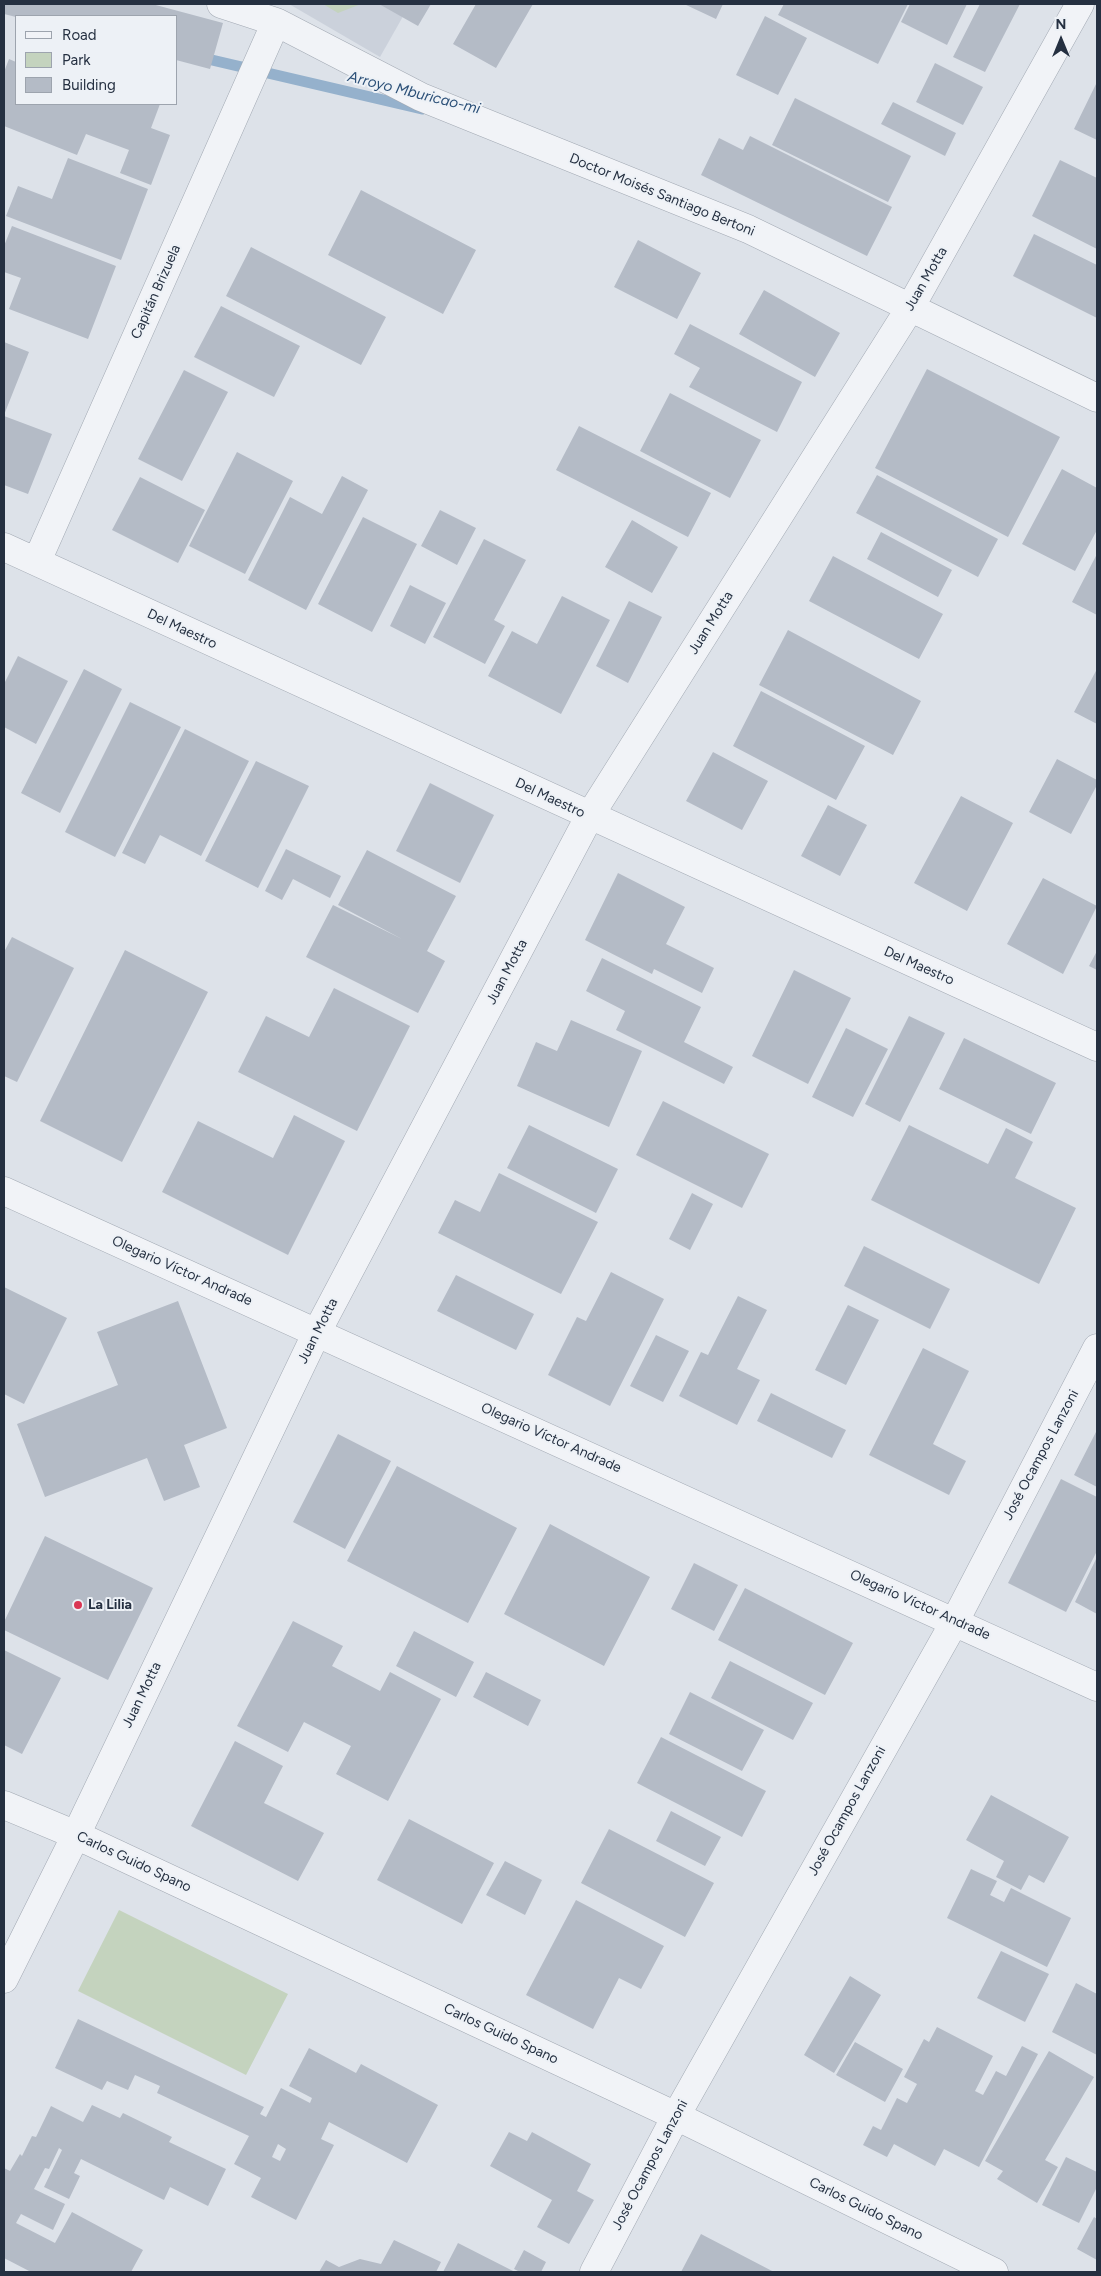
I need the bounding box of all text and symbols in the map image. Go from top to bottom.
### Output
legend [15,15,178,105]
north arrow [1036,15,1086,65]
text: N [1056,16,1066,33]
text: Road [62,26,97,44]
text: Park [62,51,91,69]
water label: Arroyo Mburicao-mi [346,68,482,118]
text: Building [62,76,116,94]
street label: Doctor Moisés Santiago Bertoni [567,150,757,240]
street label: Capitán Brizuela [128,242,184,342]
street label: Juan Motta [901,244,951,314]
street label: Juan Motta [685,588,737,658]
street label: Del Maestro [144,606,220,652]
street label: Del Maestro [512,775,588,821]
street label: Juan Motta [483,937,531,1007]
street label: Del Maestro [881,943,957,989]
street label: Olegario Víctor Andrade [109,1232,255,1310]
street label: Juan Motta [294,1296,342,1366]
street label: José Ocampos Lanzoni [1000,1387,1082,1523]
street label: Olegario Víctor Andrade [478,1399,624,1477]
street label: Olegario Víctor Andrade [847,1566,993,1644]
place label: La Lilia [88,1597,132,1613]
marker: La Lilia [72,1599,84,1611]
street label: Juan Motta [119,1659,165,1731]
street label: José Ocampos Lanzoni [804,1743,890,1879]
street label: Carlos Guido Spano [74,1828,194,1896]
street label: Carlos Guido Spano [441,2000,561,2068]
street label: José Ocampos Lanzoni [609,2097,691,2233]
street label: Carlos Guido Spano [806,2174,926,2244]

